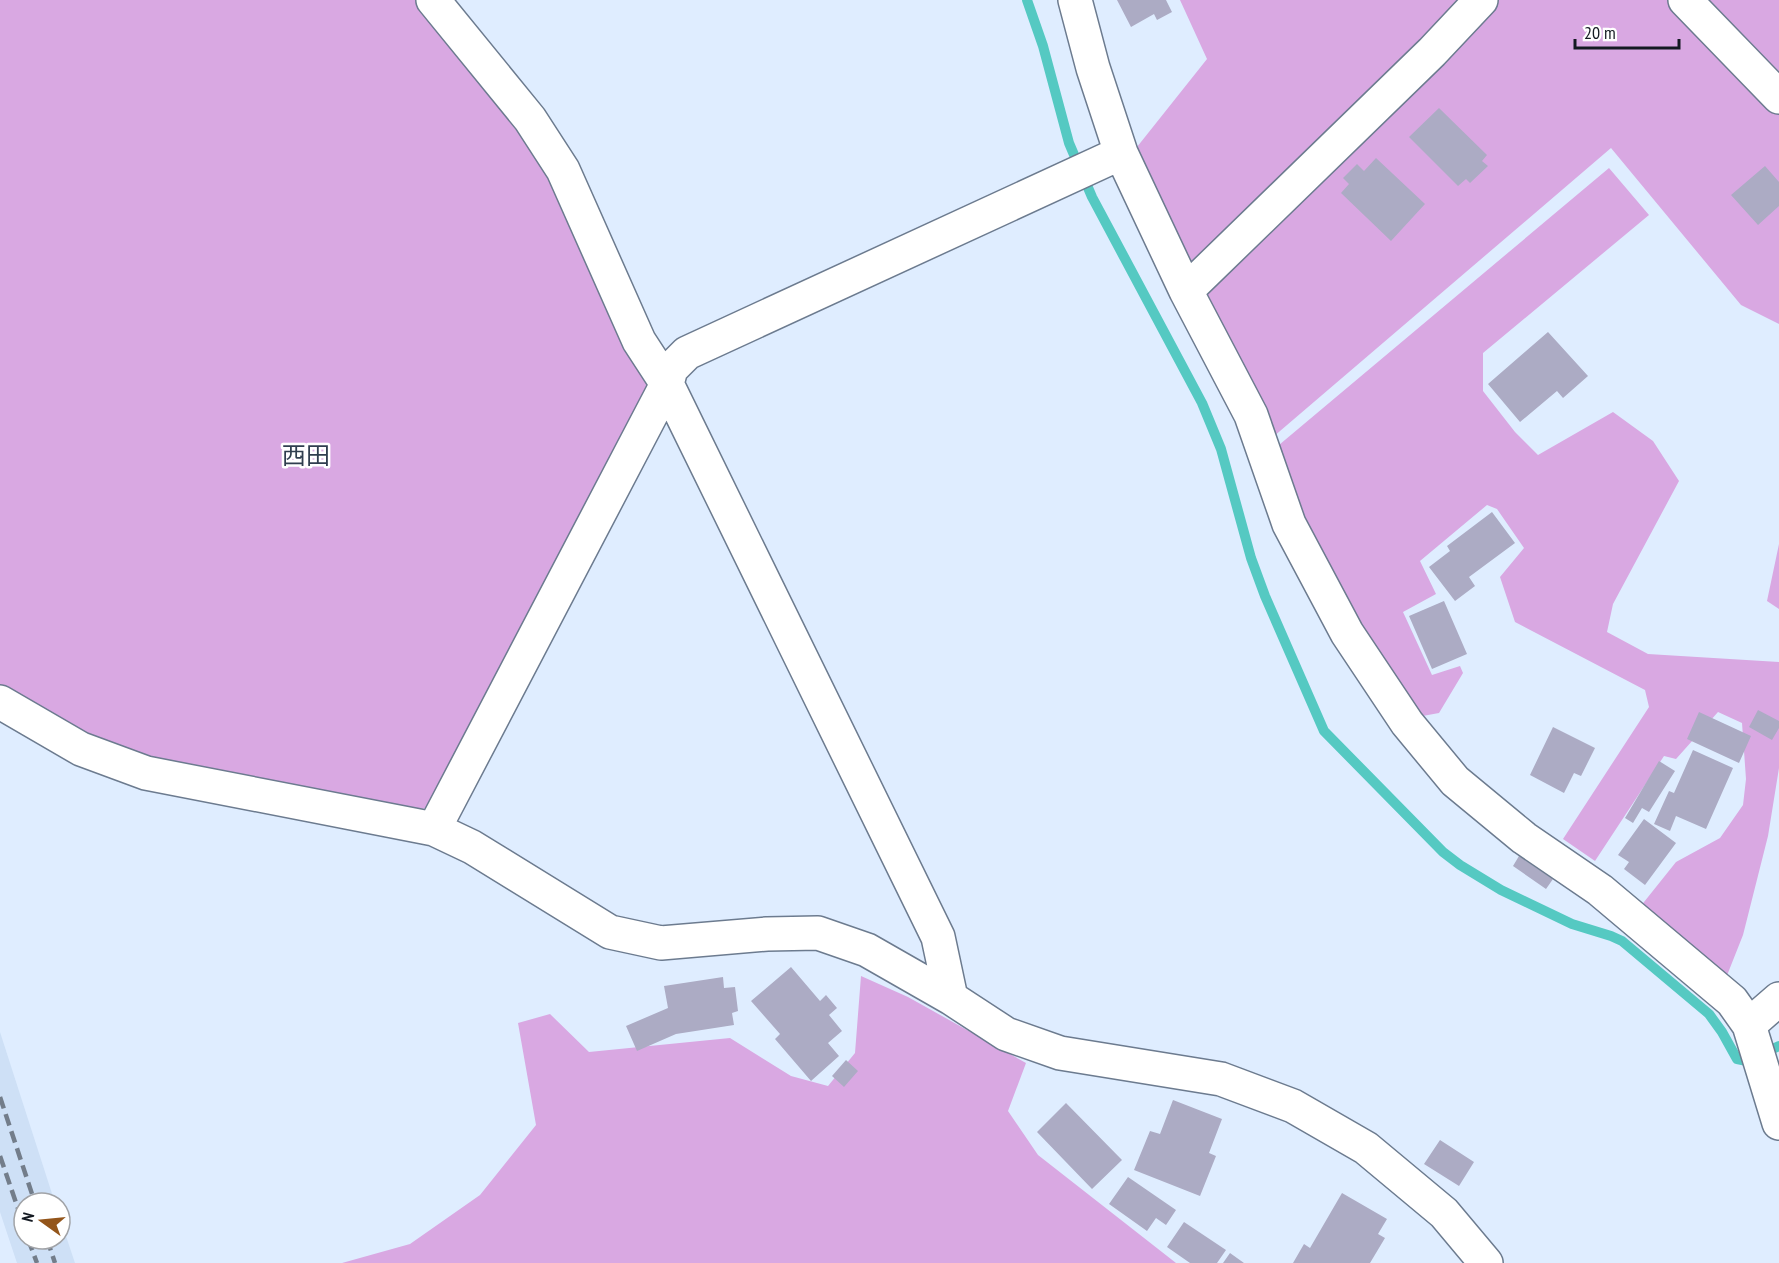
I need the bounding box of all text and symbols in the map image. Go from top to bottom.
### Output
scale bar [1575,12,1678,50]
text: 20 m [1584,21,1616,44]
district label: 西田 [282,440,330,471]
north arrow [12,1191,72,1251]
text: N [17,1210,38,1224]

